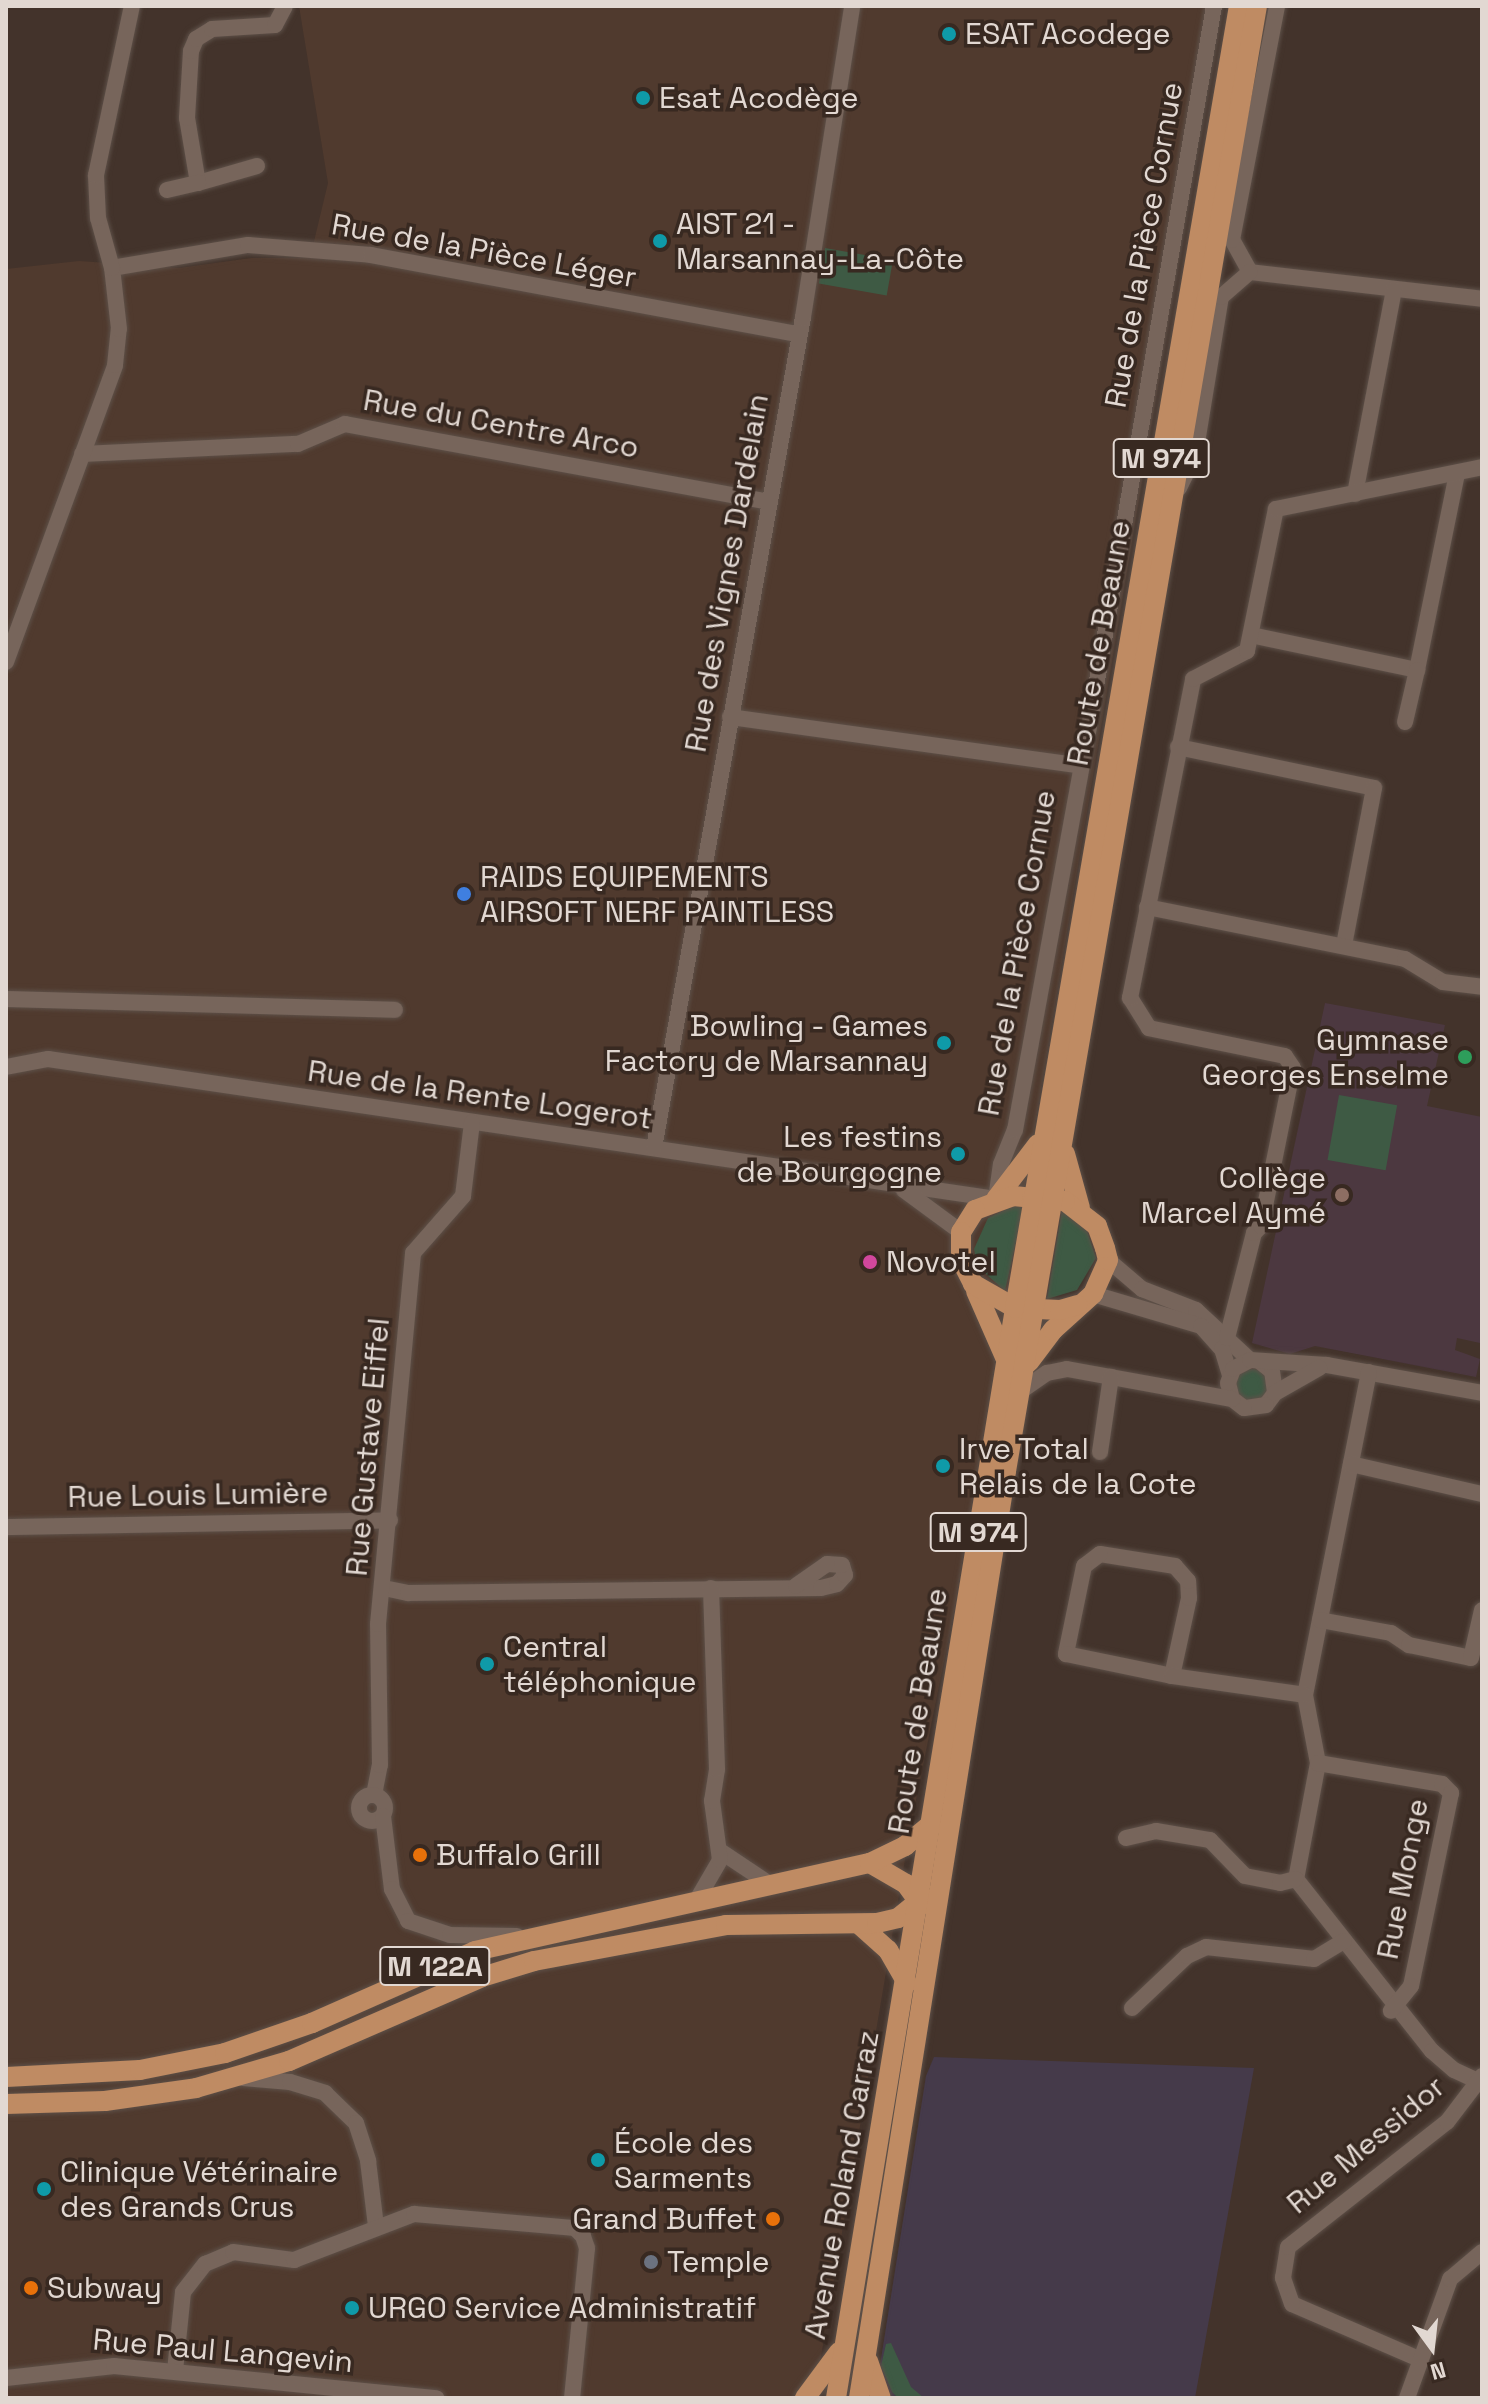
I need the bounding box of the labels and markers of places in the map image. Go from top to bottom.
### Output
place label: ESAT Acodege [965,16,1172,52]
marker: ESAT Acodege [940,25,958,43]
place label: Esat Acodège [659,80,859,116]
marker: Esat Acodège [634,89,652,107]
place label: AIST 21 - Marsannay-La-Côte [676,206,964,276]
marker: AIST 21 - Marsannay-La-Côte [651,232,669,250]
place label: RAIDS EQUIPEMENTS AIRSOFT NERF PAINTLESS [480,859,835,930]
marker: RAIDS EQUIPEMENTS AIRSOFT NERF PAINTLESS [455,885,473,903]
place label: Bowling - Games Factory de Marsannay [605,1008,928,1078]
place label: Gymnase Georges Enselme [1202,1022,1449,1092]
marker: Bowling - Games Factory de Marsannay [935,1034,953,1052]
marker: Gymnase Georges Enselme [1456,1048,1474,1066]
place label: Les festins de Bourgogne [737,1119,942,1190]
marker: Les festins de Bourgogne [949,1145,967,1163]
place label: Collège Marcel Aymé [1140,1160,1326,1230]
marker: Collège Marcel Aymé [1333,1186,1351,1204]
place label: Novotel [886,1244,996,1280]
marker: Novotel [861,1253,879,1271]
place label: Irve Total Relais de la Cote [959,1431,1196,1502]
marker: Irve Total Relais de la Cote [934,1457,952,1475]
place label: Central téléphonique [503,1629,697,1700]
marker: Central téléphonique [478,1655,496,1673]
place label: Buffalo Grill [436,1837,601,1873]
marker: Buffalo Grill [411,1846,429,1864]
place label: École des Sarments [614,2125,753,2196]
marker: École des Sarments [589,2151,607,2169]
place label: Clinique Vétérinaire des Grands Crus [60,2154,339,2224]
marker: Clinique Vétérinaire des Grands Crus [35,2180,53,2198]
place label: Grand Buffet [572,2201,757,2237]
marker: Grand Buffet [764,2210,782,2228]
place label: Temple [667,2244,770,2280]
marker: Temple [642,2253,660,2271]
place label: Subway [47,2270,162,2306]
marker: Subway [22,2279,40,2297]
place label: URGO Service Administratif [368,2290,757,2326]
marker: URGO Service Administratif [343,2299,361,2317]

